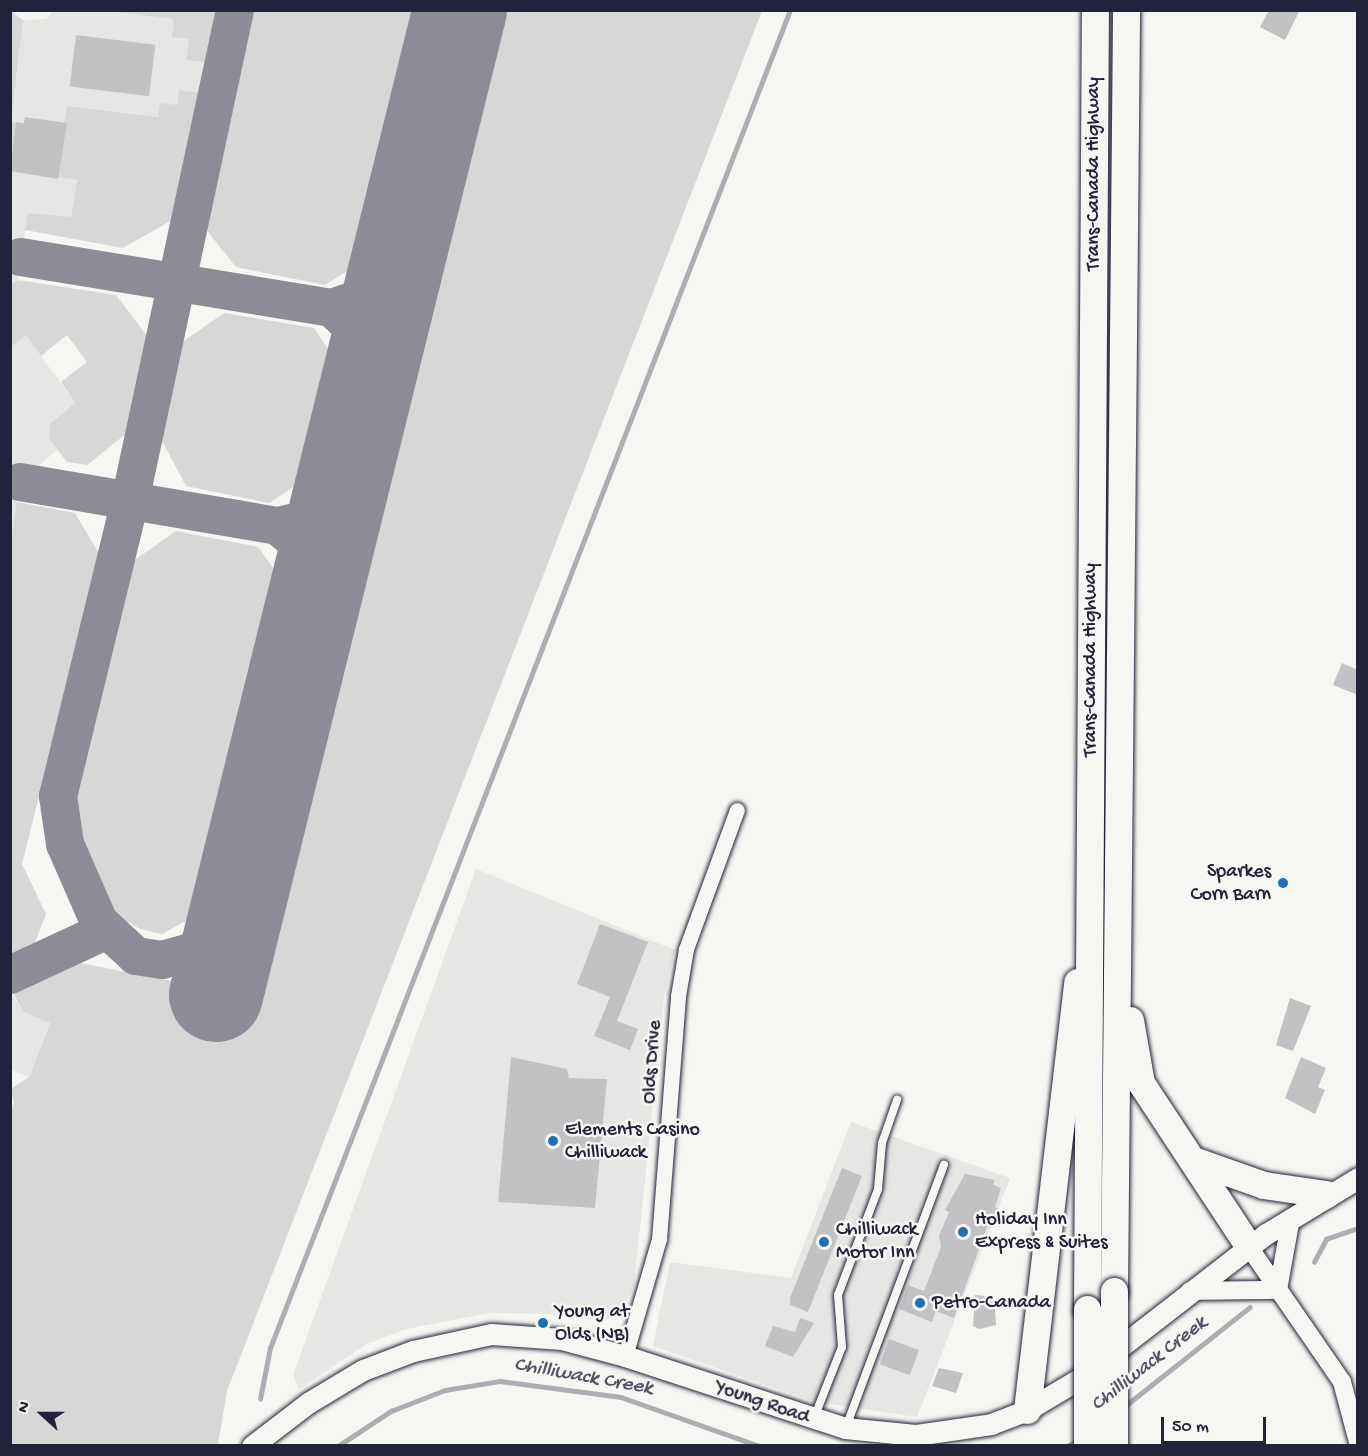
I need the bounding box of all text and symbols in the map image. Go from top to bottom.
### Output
street label: Trans-Canada Highway [1082,77,1106,271]
street label: Trans-Canada Highway [1079,563,1103,757]
place label: Sparkes Corn Barn [1191,860,1271,907]
marker: Sparkes Corn Barn [1276,876,1290,890]
street label: Olds Drive [638,1019,668,1105]
place label: Elements Casino Chilliwack [565,1118,700,1165]
marker: Elements Casino Chilliwack [546,1134,560,1148]
place label: Holiday Inn Express & Suites [975,1208,1107,1255]
place label: Chilliwack Motor Inn [836,1218,917,1265]
marker: Holiday Inn Express & Suites [956,1225,970,1239]
marker: Chilliwack Motor Inn [817,1235,831,1249]
place label: Petro-Canada [932,1291,1051,1315]
marker: Petro-Canada [913,1296,927,1310]
place label: Young at Olds (NB) [555,1300,630,1347]
water label: Chilliwack Creek [1087,1312,1213,1418]
marker: Young at Olds (NB) [536,1316,550,1330]
water label: Chilliwack Creek [512,1353,654,1403]
street label: Young Road [712,1376,812,1430]
north arrow [12,1384,72,1444]
text: N [14,1399,35,1416]
scale bar [1164,1405,1269,1443]
text: 50 m [1172,1417,1209,1438]

